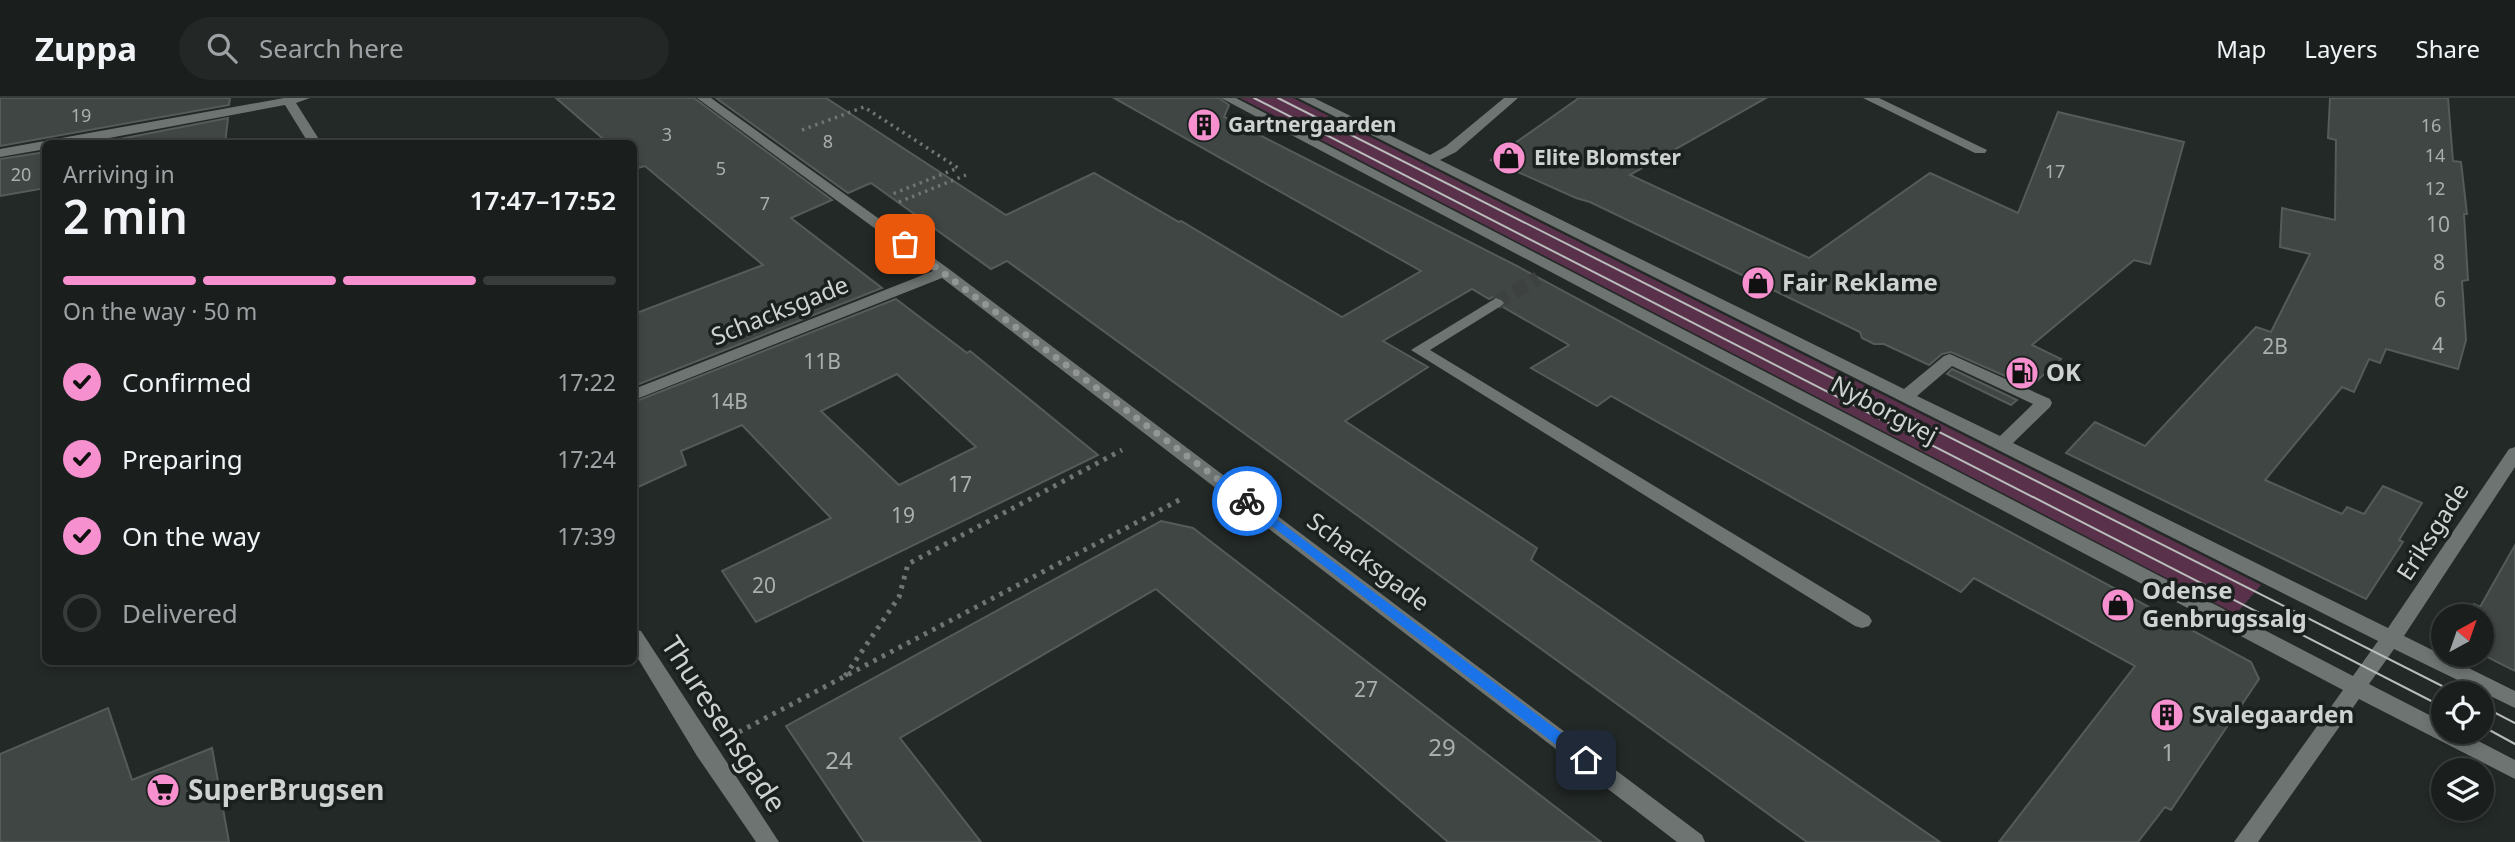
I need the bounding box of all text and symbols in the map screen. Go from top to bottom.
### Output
search box [179,17,669,80]
text: Zuppa [35,26,137,71]
icon: search [203,29,241,67]
text: Search here [259,30,404,66]
text: Map [2216,32,2266,65]
text: Layers [2304,32,2378,65]
text: Share [2416,32,2480,65]
house number: 19 [71,103,91,127]
building icon: Gartnergaarden [1185,106,1223,144]
place label: Gartnergaarden [1228,110,1397,138]
house number: 16 [2421,113,2441,137]
house number: 3 [662,122,672,146]
house number: 8 [823,129,833,153]
shop icon: Elite Blomster [1490,139,1528,177]
place label: Elite Blomster [1534,143,1681,171]
house number: 14 [2425,143,2445,167]
house number: 5 [716,156,726,180]
text: Arriving in [63,158,175,190]
house number: 17 [2045,159,2065,183]
house number: 20 [11,162,31,186]
house number: 12 [2425,176,2445,200]
text: 17:47–17:52 [470,182,616,218]
text: 2 min [63,185,188,247]
house number: 7 [760,191,770,215]
house number: 10 [2426,210,2450,238]
pin [875,214,935,274]
icon: bag [886,225,924,263]
house number: 8 [2433,248,2445,276]
shop icon: Fair Reklame [1739,264,1777,302]
place label: Fair Reklame [1782,265,1938,298]
street label: Schacksgade [706,267,853,352]
house number: 6 [2434,285,2446,313]
text: On the way · 50 m [63,295,257,327]
house number: 4 [2432,331,2444,359]
house number: 2B [2262,332,2288,360]
house number: 11B [803,347,841,375]
fuel station icon: OK [2003,354,2041,392]
place label: OK [2046,355,2081,388]
icon: check [63,363,101,401]
text: Confirmed [122,364,252,400]
text: 17:22 [557,366,616,398]
street label: Nyborgvej [1826,367,1944,451]
house number: 14B [710,387,748,415]
icon: check [63,440,101,478]
text: Preparing [122,441,243,477]
text: 17:24 [557,443,616,475]
courier [1212,466,1282,536]
house number: 17 [948,470,972,498]
street label: Eriksgade [2388,476,2476,586]
icon: bike [1228,482,1266,520]
house number: 19 [891,501,915,529]
street label: Schacksgade [1301,504,1437,618]
icon: check [63,517,101,555]
text: On the way [122,518,260,554]
text: 17:39 [557,520,616,552]
house number: 20 [752,571,776,599]
place label: Odense Genbrugssalg [2142,573,2307,634]
shop icon: Odense Genbrugssalg [2099,586,2137,624]
text: Delivered [122,595,238,631]
north arrow [2431,604,2494,667]
map controls [2431,604,2494,821]
street label: Thuresensgade [654,628,796,819]
house number: 27 [1354,675,1378,703]
button: locate [2431,681,2494,744]
building icon: Svalegaarden [2148,696,2186,734]
place label: Svalegaarden [2192,697,2354,730]
house number: 29 [1428,730,1456,763]
pin [1556,730,1616,790]
house number: 1 [2161,735,2175,768]
icon: home [1567,741,1605,779]
house number: 24 [825,743,853,776]
button: layers [2431,758,2494,821]
place label: SuperBrugsen [188,770,385,808]
supermarket icon: SuperBrugsen [144,771,182,809]

